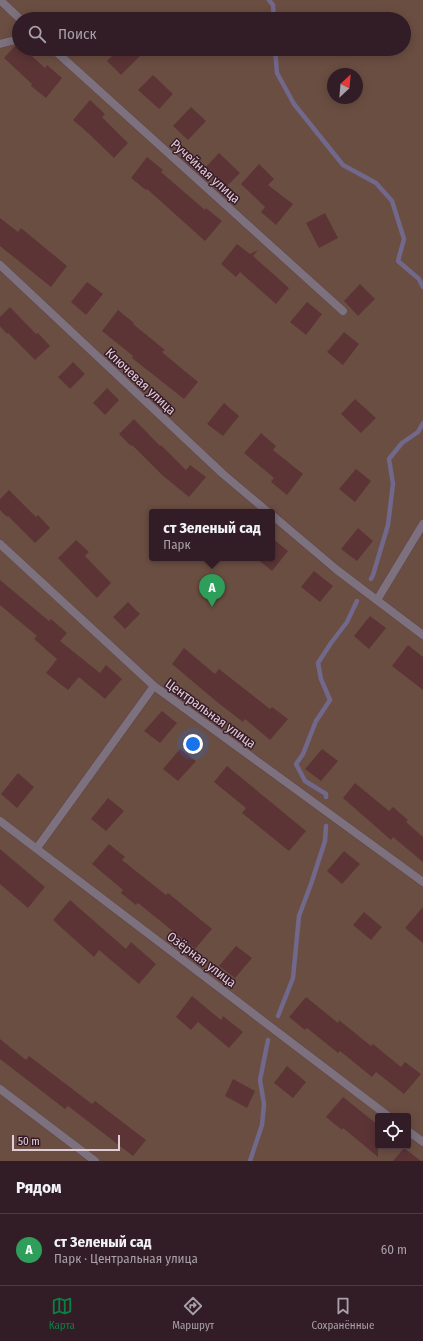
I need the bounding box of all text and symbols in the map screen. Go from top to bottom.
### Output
search box [12,12,411,56]
icon: search [26,23,48,45]
text: Поиск [58,25,96,43]
north arrow [327,68,363,104]
street label: Ручейная улица [168,136,243,206]
street label: Ключевая улица [102,345,179,418]
popup [149,509,275,561]
text: ст Зеленый сад [163,519,261,537]
text: Парк [163,537,191,552]
pin: A [199,574,225,607]
street label: Центральная улица [163,676,259,751]
your location [183,734,203,754]
street label: Озёрная улица [164,929,239,990]
map controls [375,1113,411,1149]
button: locate [375,1113,411,1149]
scale bar [12,1133,120,1152]
text: 50 m [18,1135,40,1148]
text: Рядом [16,1177,61,1198]
text: ст Зеленый сад [54,1233,151,1251]
text: A [25,1242,33,1257]
text: 60 m [381,1242,407,1257]
text: Парк · Центральная улица [54,1251,198,1266]
tab: Карта [49,1295,75,1332]
tab: Маршрут [172,1295,214,1332]
tab: Сохранённые [312,1295,374,1332]

